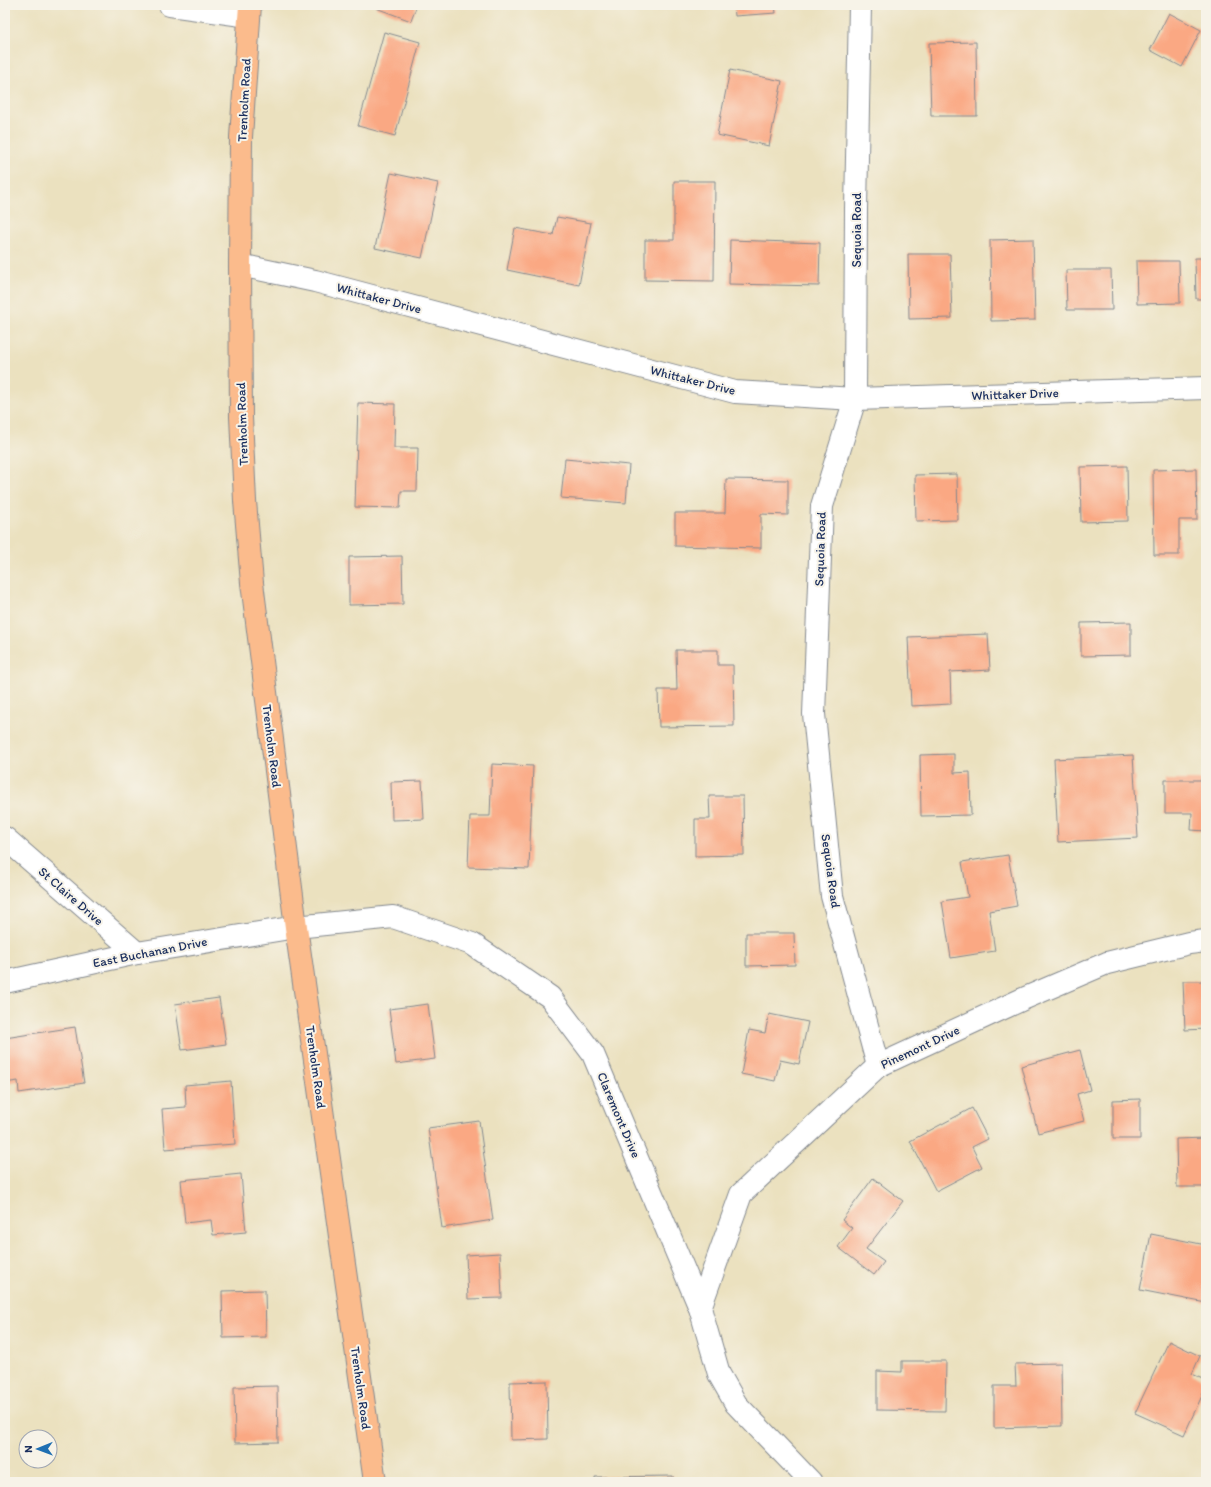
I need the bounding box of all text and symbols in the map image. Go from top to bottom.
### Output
street label: Trenholm Road [234,58,254,142]
street label: Sequoia Road [849,193,864,267]
street label: Whittaker Drive [335,279,423,317]
street label: Whittaker Drive [649,362,737,398]
street label: Trenholm Road [233,382,251,466]
street label: Whittaker Drive [971,385,1059,403]
street label: Sequoia Road [811,511,829,587]
street label: Trenholm Road [259,704,285,788]
street label: Sequoia Road [818,833,844,909]
street label: St Claire Drive [36,864,106,928]
street label: East Buchanan Drive [92,934,208,970]
street label: Pinemont Drive [878,1022,962,1072]
street label: Trenholm Road [303,1025,329,1109]
street label: Claremont Drive [594,1070,644,1160]
street label: Trenholm Road [348,1346,374,1430]
north arrow [18,1429,58,1469]
text: N [22,1445,35,1453]

